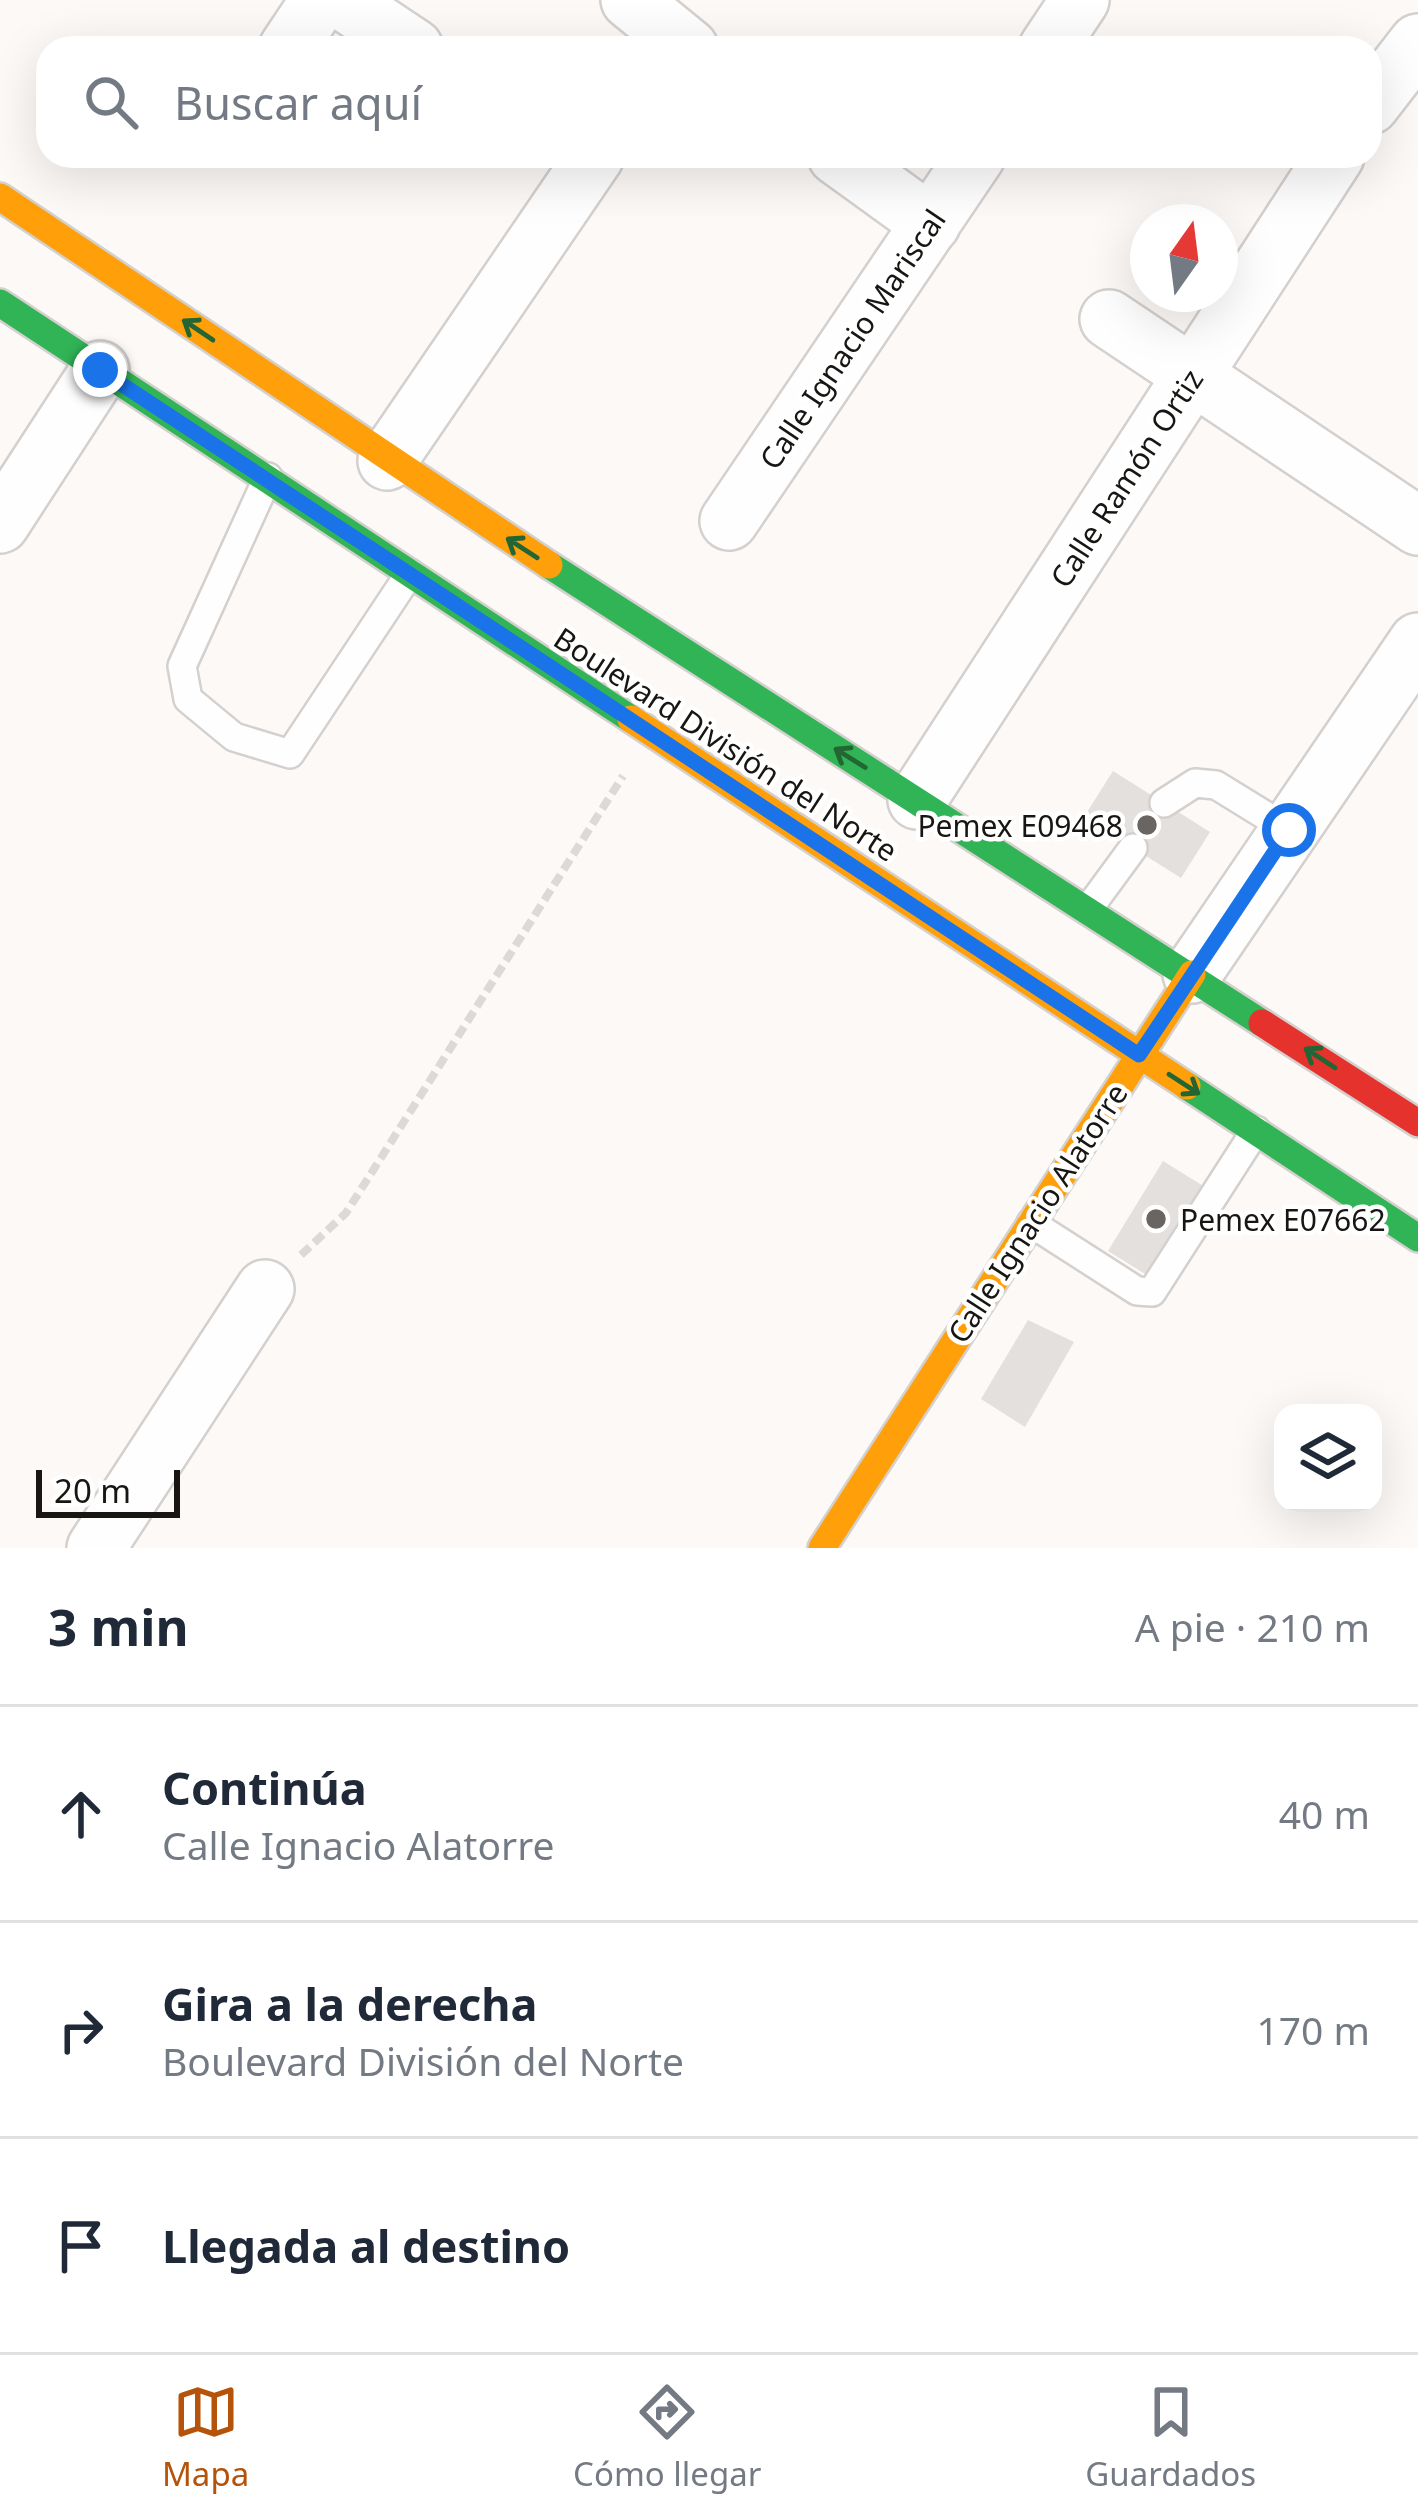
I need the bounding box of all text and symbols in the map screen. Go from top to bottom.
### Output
search box [36,36,1382,168]
icon: search [78,69,144,135]
text: Buscar aquí [174,72,422,133]
street label: Calle Ignacio Mariscal [750,201,954,477]
north arrow [1130,204,1238,312]
one-way arrow [182,318,215,343]
route end [73,343,127,397]
street label: Calle Ramón Ortiz [1040,361,1212,595]
one-way arrow [505,535,539,560]
street label: Boulevard División del Norte [546,617,906,871]
one-way arrow [834,746,868,770]
route start [1262,803,1316,857]
place label: Pemex E09468 [917,805,1123,846]
marker: Pemex E09468 [1134,812,1160,838]
one-way arrow [1304,1046,1338,1071]
one-way arrow [1167,1072,1201,1097]
street label: Calle Ignacio Alatorre [938,1075,1136,1351]
place label: Pemex E07662 [1180,1199,1386,1240]
marker: Pemex E07662 [1143,1206,1169,1232]
map controls [1274,1404,1382,1512]
button: layers [1274,1404,1382,1512]
scale bar [36,1464,180,1517]
text: 20 m [54,1468,131,1513]
text: 3 min [48,1591,189,1661]
text: A pie · 210 m [1135,1600,1370,1653]
text: Continúa [162,1757,367,1818]
icon: ahead [48,1781,114,1847]
text: 40 m [1279,1787,1370,1840]
text: Calle Ignacio Alatorre [162,1818,554,1871]
text: Gira a la derecha [162,1973,537,2034]
icon: right [48,1997,114,2063]
text: 170 m [1256,2003,1370,2056]
text: Boulevard División del Norte [162,2034,684,2087]
icon: arrive [48,2213,114,2279]
text: Llegada al destino [162,2215,570,2276]
tab: Mapa [162,2379,249,2496]
tab: Cómo llegar [573,2379,761,2496]
tab: Guardados [1085,2379,1256,2496]

